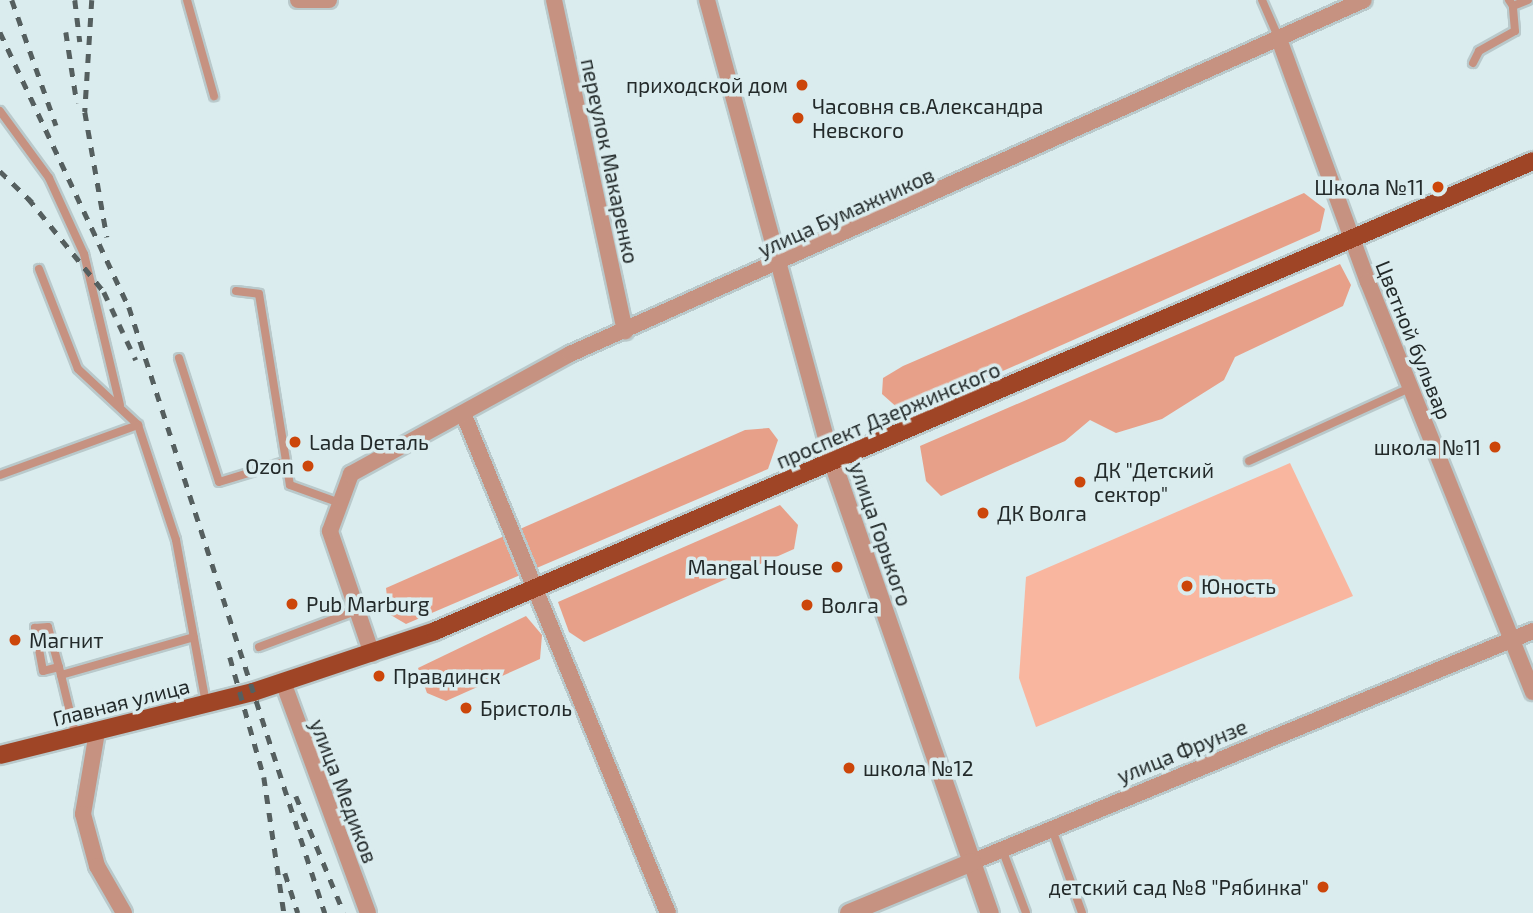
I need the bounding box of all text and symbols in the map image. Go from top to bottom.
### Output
street label: переулок Макаренко [576,56,644,266]
place label: приходской дом [626,72,788,98]
marker: приходской дом [794,77,810,93]
place label: Часовня св.Александра Невского [812,93,1043,143]
marker: Часовня св.Александра Невского [790,110,806,126]
street label: улица Бумажников [754,162,938,262]
place label: Школа №11 [1314,174,1424,200]
marker: Школа №11 [1430,179,1446,195]
street label: Цветной бульвар [1371,257,1457,423]
street label: проспект Дзержинского [772,356,1004,474]
place label: Lada Dеталь [309,429,429,455]
marker: Lada Dеталь [287,434,303,450]
place label: школа №11 [1374,434,1481,460]
marker: школа №11 [1487,439,1503,455]
place label: Ozon [245,453,294,479]
place label: ДК "Детский сектор" [1094,457,1214,507]
marker: Ozon [300,458,316,474]
street label: улица Горького [845,459,917,609]
marker: ДК "Детский сектор" [1072,474,1088,490]
place label: ДК Волга [997,500,1087,526]
marker: ДК Волга [975,505,991,521]
place label: Mangal House [687,554,823,580]
marker: Mangal House [829,559,845,575]
place label: Юность [1201,573,1276,599]
marker: Юность [1179,578,1195,594]
place label: Pub Marburg [306,591,429,617]
place label: Волга [821,592,879,618]
marker: Pub Marburg [284,596,300,612]
marker: Волга [799,597,815,613]
place label: Магнит [29,627,104,653]
marker: Магнит [7,632,23,648]
place label: Правдинск [393,663,501,689]
marker: Правдинск [371,668,387,684]
street label: Главная улица [50,673,192,731]
place label: Бристоль [480,695,572,721]
marker: Бристоль [458,700,474,716]
street label: улица Фрунзе [1113,713,1251,789]
street label: улица Медиков [305,715,383,867]
place label: школа №12 [863,755,974,781]
marker: школа №12 [841,760,857,776]
place label: детский сад №8 "Рябинка" [1048,874,1309,900]
marker: детский сад №8 "Рябинка" [1315,879,1331,895]

